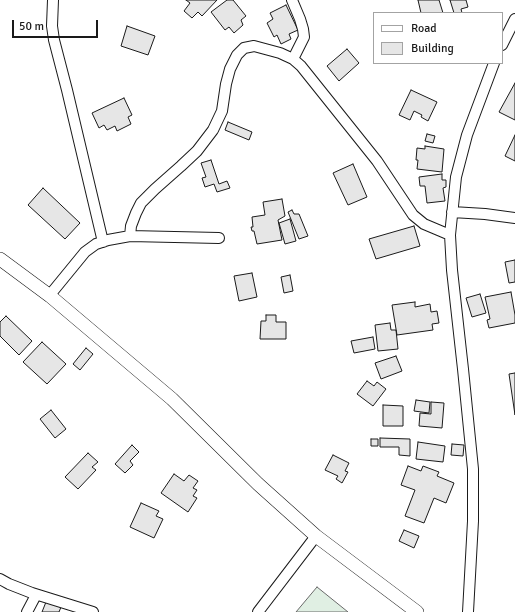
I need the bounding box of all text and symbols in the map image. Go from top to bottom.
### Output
scale bar [14,12,100,38]
legend [373,12,503,64]
text: 50 m [19,19,44,34]
text: Road [411,21,437,36]
text: Building [411,41,454,56]

